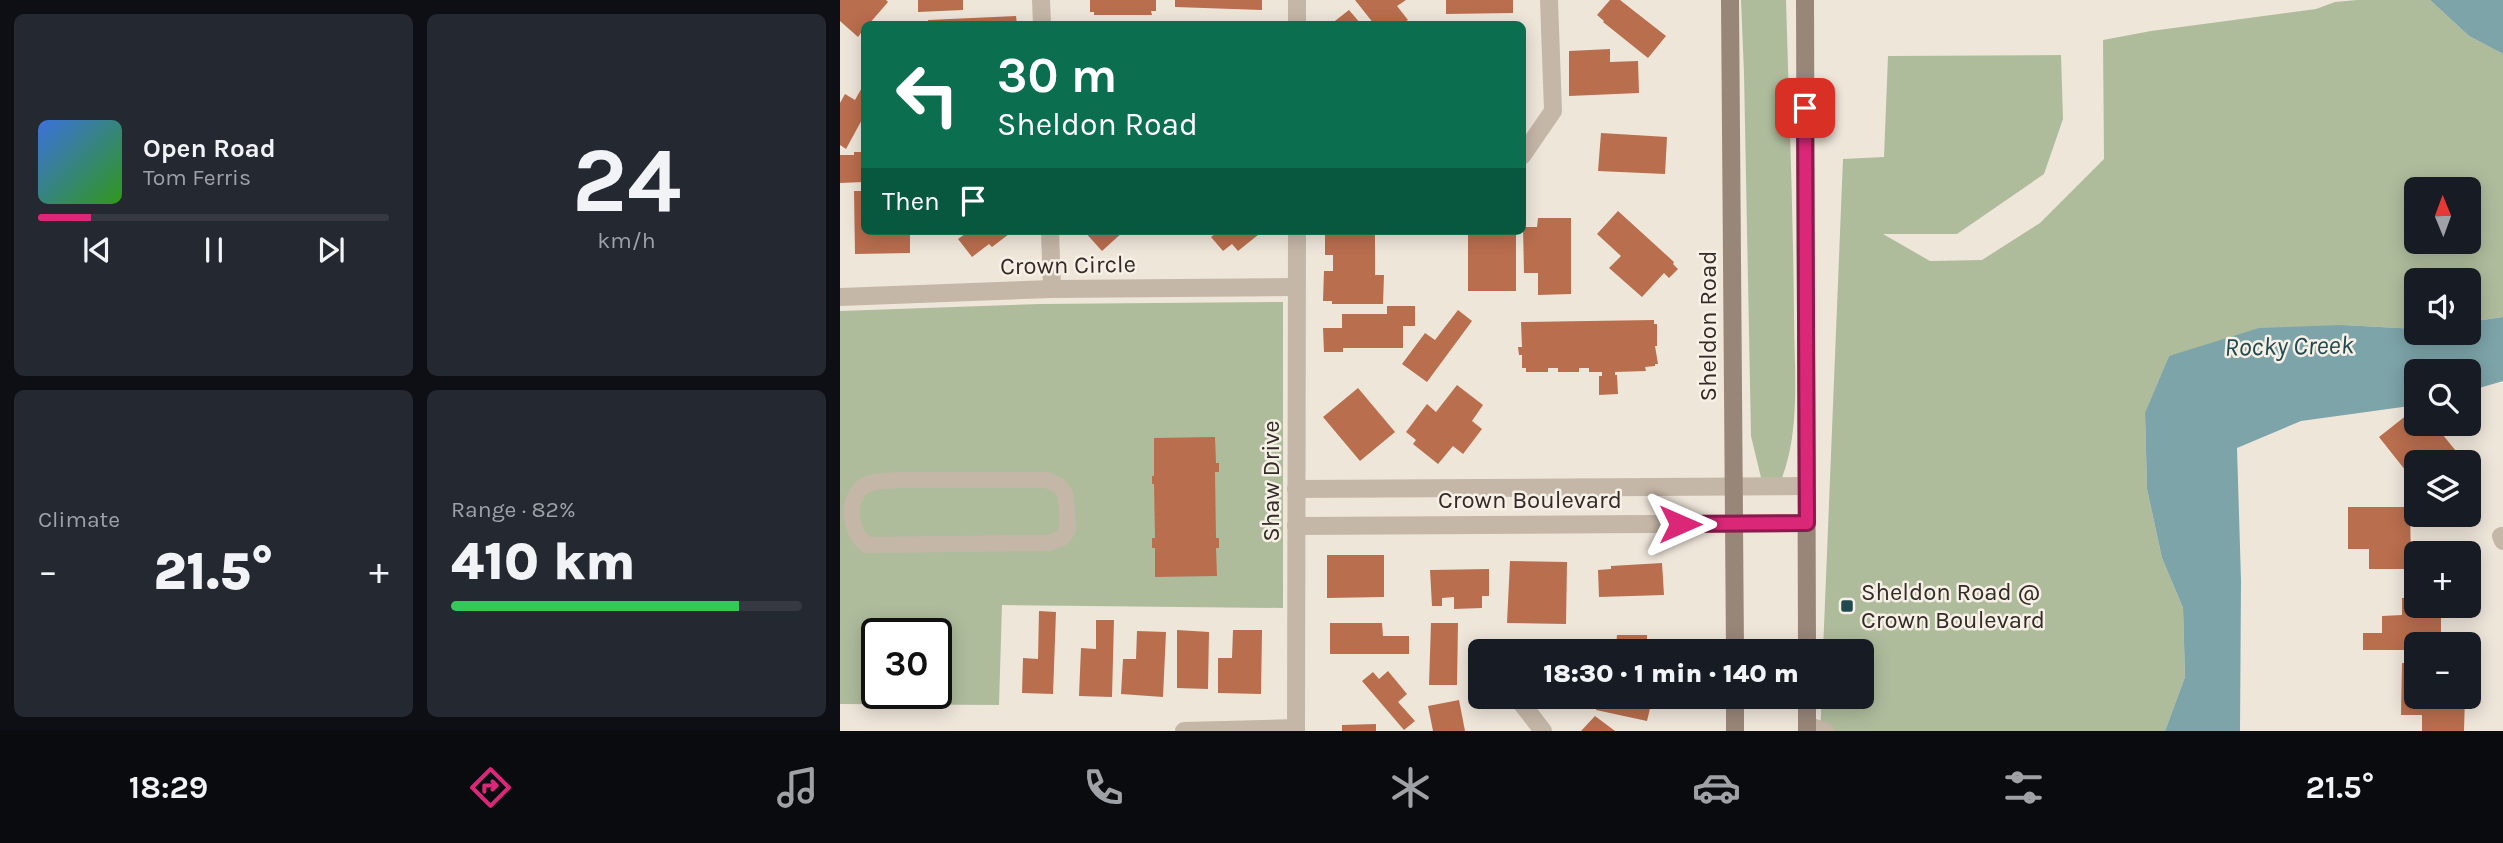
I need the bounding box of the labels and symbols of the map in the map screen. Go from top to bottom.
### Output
pin [1775,78,1835,138]
north arrow [2404,177,2482,254]
street label: Crown Circle [1000,250,1136,280]
street label: Sheldon Road [1694,251,1722,401]
water label: Rocky Creek [2224,329,2355,363]
street label: Shaw Drive [1257,420,1285,542]
street label: Crown Boulevard [1438,486,1622,514]
position arrow [1643,487,1717,561]
place label: Sheldon Road @ Crown Boulevard [1861,578,2045,634]
marker: Sheldon Road @ Crown Boulevard [1839,598,1855,614]
speed limit sign: 30 [861,618,952,709]

